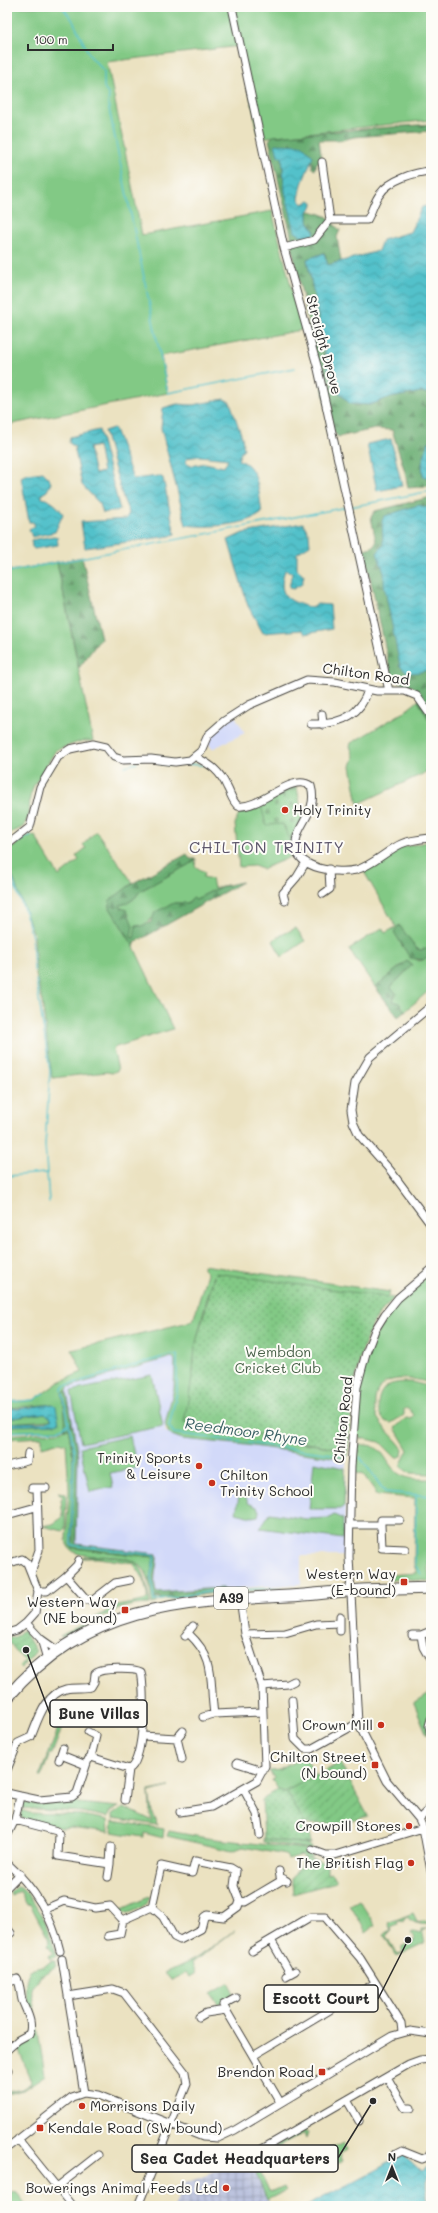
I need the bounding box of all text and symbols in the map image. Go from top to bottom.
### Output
scale bar [28,26,113,52]
text: 100 m [34,31,68,47]
street label: Straight Drove [302,293,347,396]
street label: Chilton Road [322,658,411,689]
place label: Holy Trinity [293,800,371,819]
marker: Holy Trinity [280,805,290,815]
district label: CHILTON TRINITY [189,836,345,857]
park label: Wembdon Cricket Club [235,1342,321,1377]
street label: Chilton Road [328,1375,357,1464]
water label: Reedmoor Rhyne [184,1413,309,1449]
place label: Trinity Sports & Leisure [97,1448,191,1483]
marker: Trinity Sports & Leisure [194,1461,204,1471]
place label: Chilton Trinity School [220,1465,313,1500]
marker: Chilton Trinity School [207,1478,217,1488]
place label: Western Way (E-bound) [306,1564,396,1599]
marker: Western Way (E-bound) [399,1577,409,1587]
road number: A39 [214,1587,248,1609]
place label: Western Way (NE bound) [27,1592,117,1627]
marker: Western Way (NE bound) [120,1605,130,1615]
callout: Bune Villas [50,1700,147,1727]
text: Bune Villas [58,1703,140,1723]
place label: Crown Mill [302,1715,373,1734]
marker: Crown Mill [376,1720,386,1730]
place label: Chilton Street (N bound) [270,1747,367,1782]
marker: Chilton Street (N bound) [370,1760,380,1770]
place label: Crowpill Stores [296,1816,401,1835]
marker: Crowpill Stores [404,1821,414,1831]
place label: The British Flag [296,1853,403,1872]
marker: The British Flag [406,1858,416,1868]
callout: Escott Court [264,1985,378,2012]
text: Escott Court [272,1988,370,2008]
place label: Brendon Road [218,2062,314,2081]
marker: Brendon Road [317,2067,327,2077]
place label: Morrisons Daily [90,2096,195,2115]
marker: Morrisons Daily [77,2101,87,2111]
place label: Kendale Road (SW bound) [48,2118,222,2137]
marker: Kendale Road (SW bound) [35,2123,45,2133]
callout: Sea Cadet Headquarters [132,2145,338,2172]
north arrow [372,2147,412,2187]
text: Sea Cadet Headquarters [140,2148,330,2168]
text: N [388,2149,396,2164]
place label: Bowerings Animal Feeds Ltd [26,2178,218,2197]
marker: Bowerings Animal Feeds Ltd [221,2183,231,2193]

